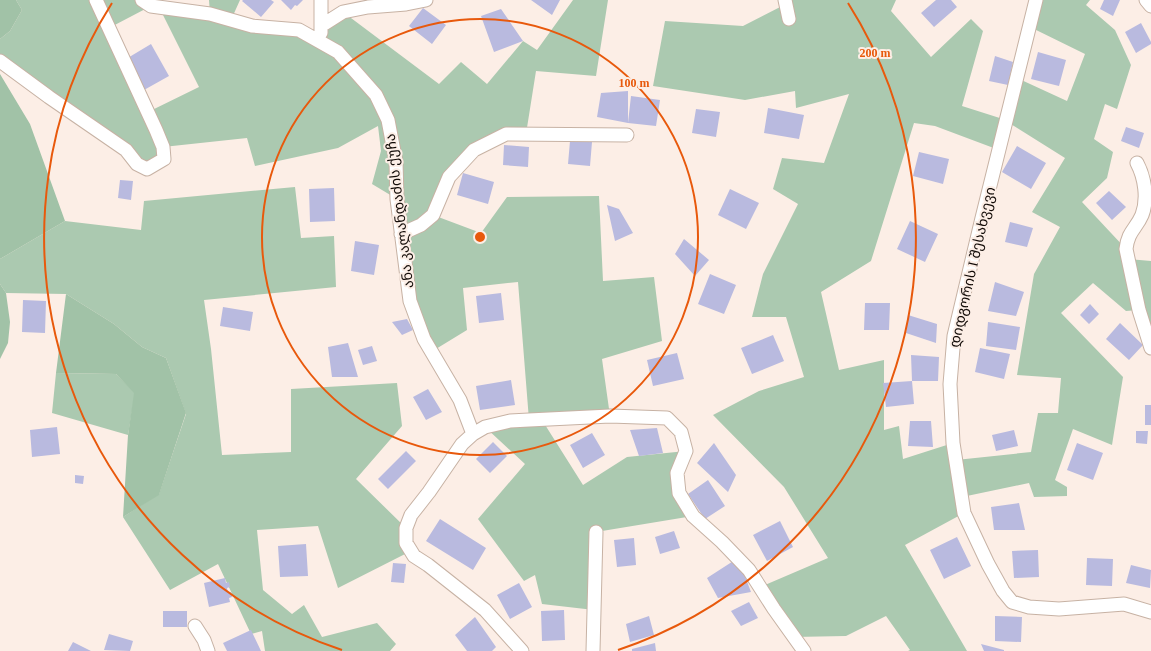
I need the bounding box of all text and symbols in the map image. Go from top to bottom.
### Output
text: 200 m [860,46,891,60]
text: 100 m [619,76,650,90]
street label: ანა კალანდაძის ქუჩა [383,133,417,289]
street label: დიდგორის I შესახვევი [947,185,999,349]
centre of rings [473,230,487,244]

